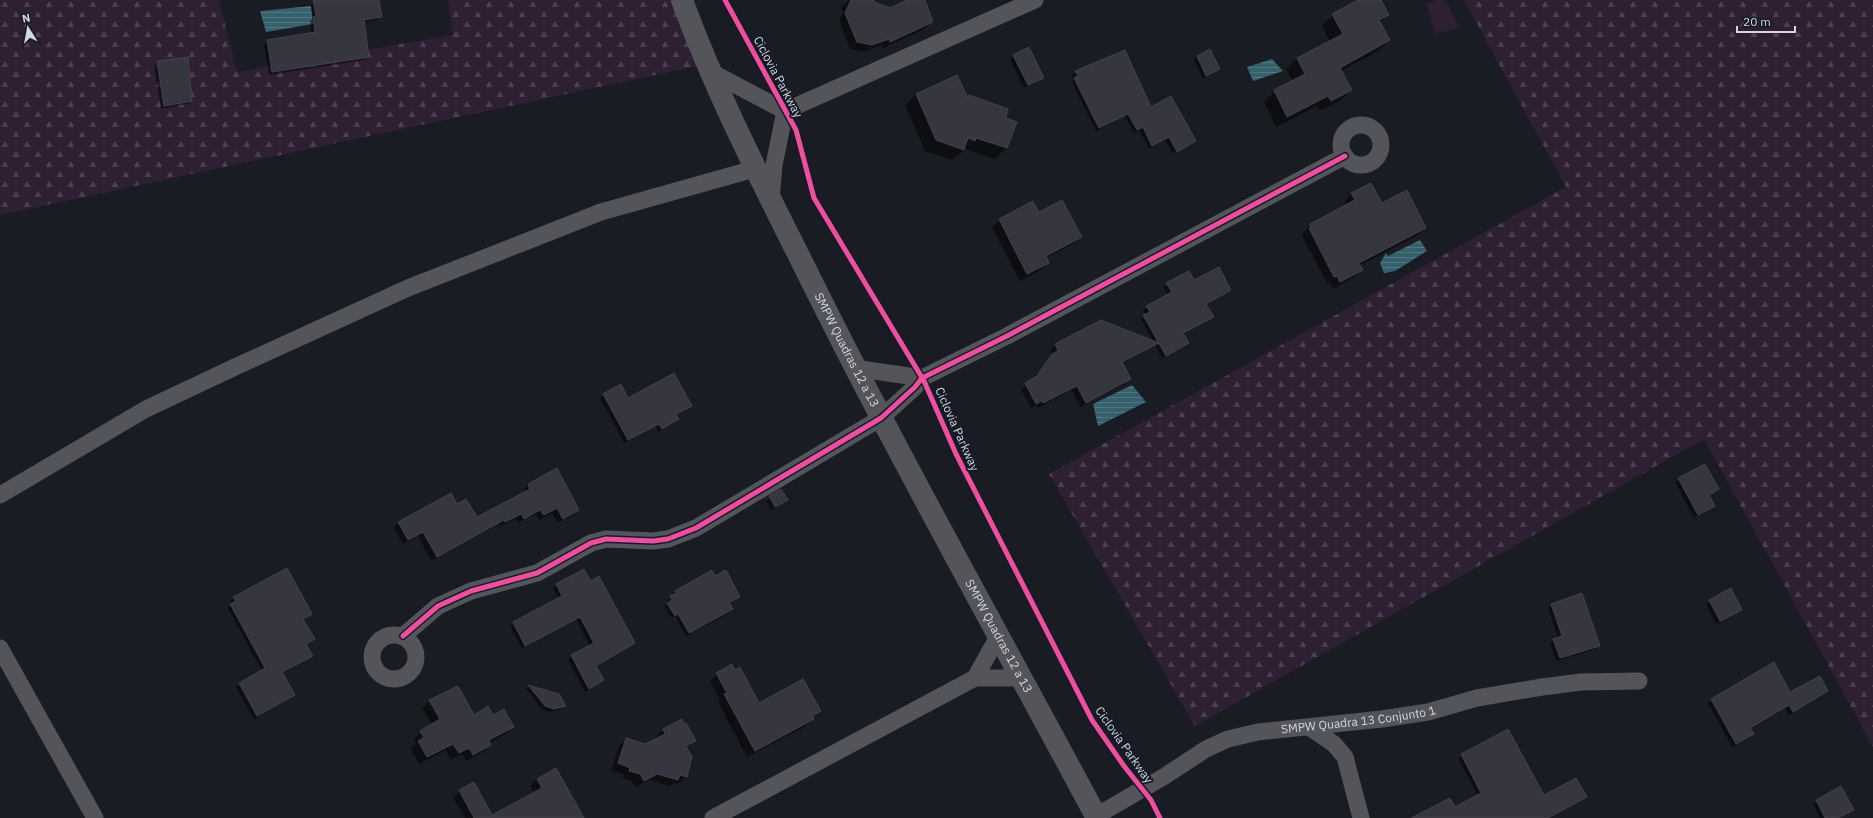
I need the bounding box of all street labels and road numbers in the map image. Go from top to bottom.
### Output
street label: Ciclovia Parkway [751,33,806,120]
street label: SMPW Quadras 12 a 13 [811,290,883,410]
street label: Ciclovia Parkway [932,385,983,473]
street label: SMPW Quadras 12 a 13 [962,577,1036,695]
street label: SMPW Quadra 13 Conjunto 1 [1280,702,1438,737]
street label: Ciclovia Parkway [1092,703,1156,786]

